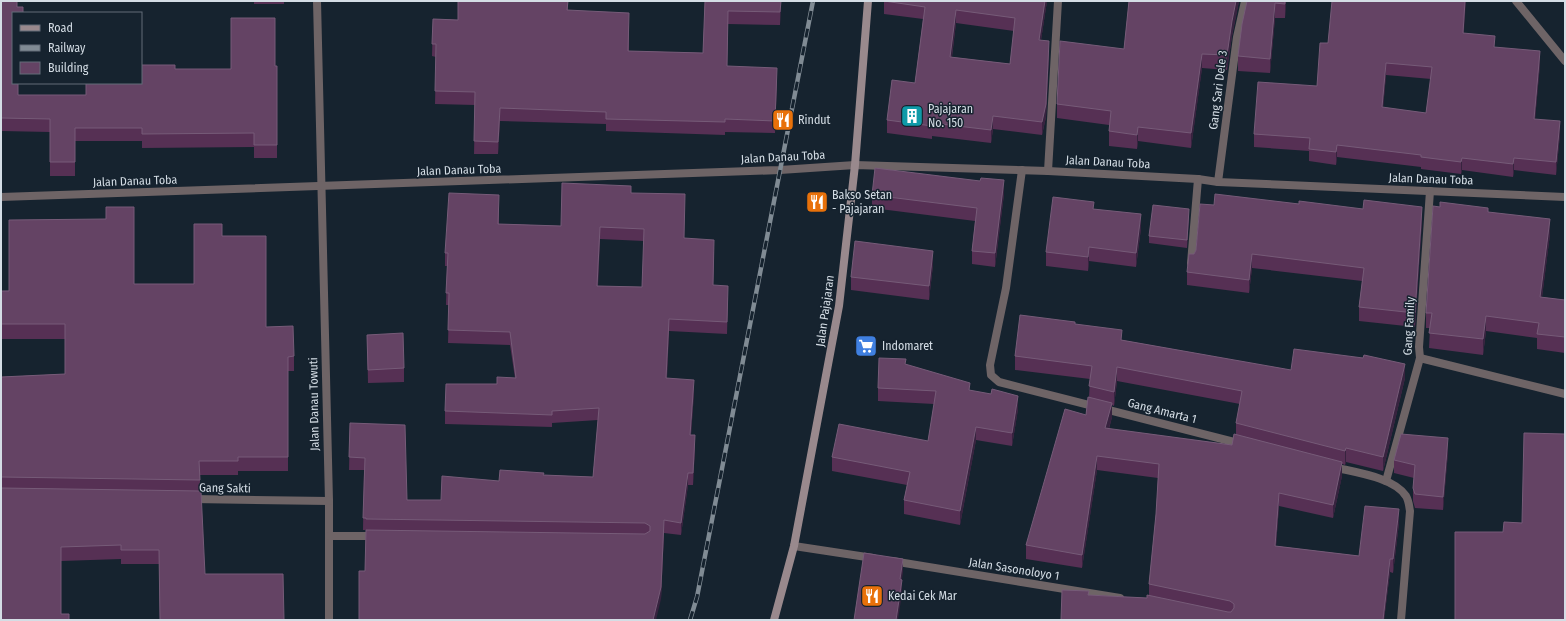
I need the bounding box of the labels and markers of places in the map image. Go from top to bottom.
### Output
place label: Pajajaran No. 150 [928,102,973,130]
building icon: Pajajaran No. 150 [899,103,925,129]
restaurant icon: Rindut [770,107,796,133]
place label: Rindut [798,113,831,127]
place label: Bakso Setan - Pajajaran [832,188,892,216]
restaurant icon: Bakso Setan - Pajajaran [804,189,830,215]
supermarket icon: Indomaret [853,333,879,359]
place label: Indomaret [882,339,933,353]
restaurant icon: Kedai Cek Mar [859,583,885,609]
place label: Kedai Cek Mar [888,589,958,603]

